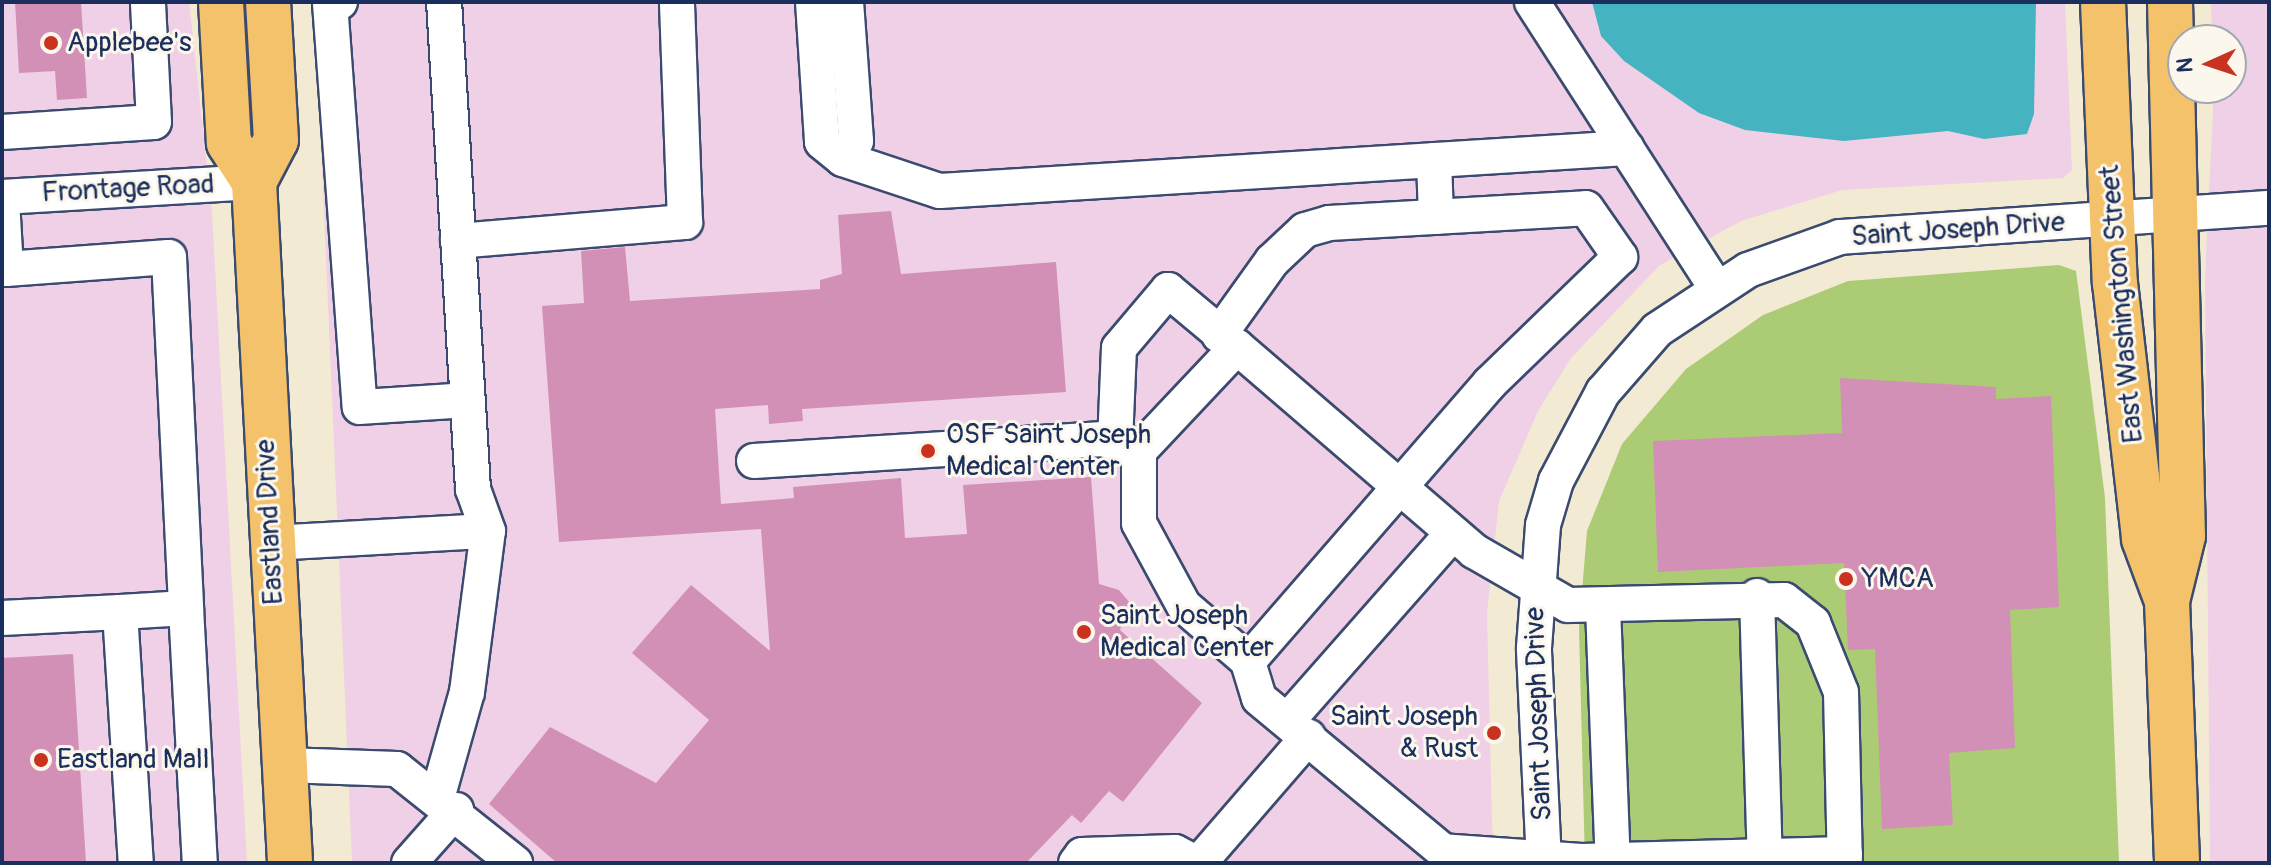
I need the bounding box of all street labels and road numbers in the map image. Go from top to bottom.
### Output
street label: East Washington Street [2093,164,2151,444]
street label: Frontage Road [41,168,215,210]
street label: Saint Joseph Drive [1850,206,2066,254]
street label: Eastland Drive [249,438,291,606]
street label: Saint Joseph Drive [1518,607,1560,821]

